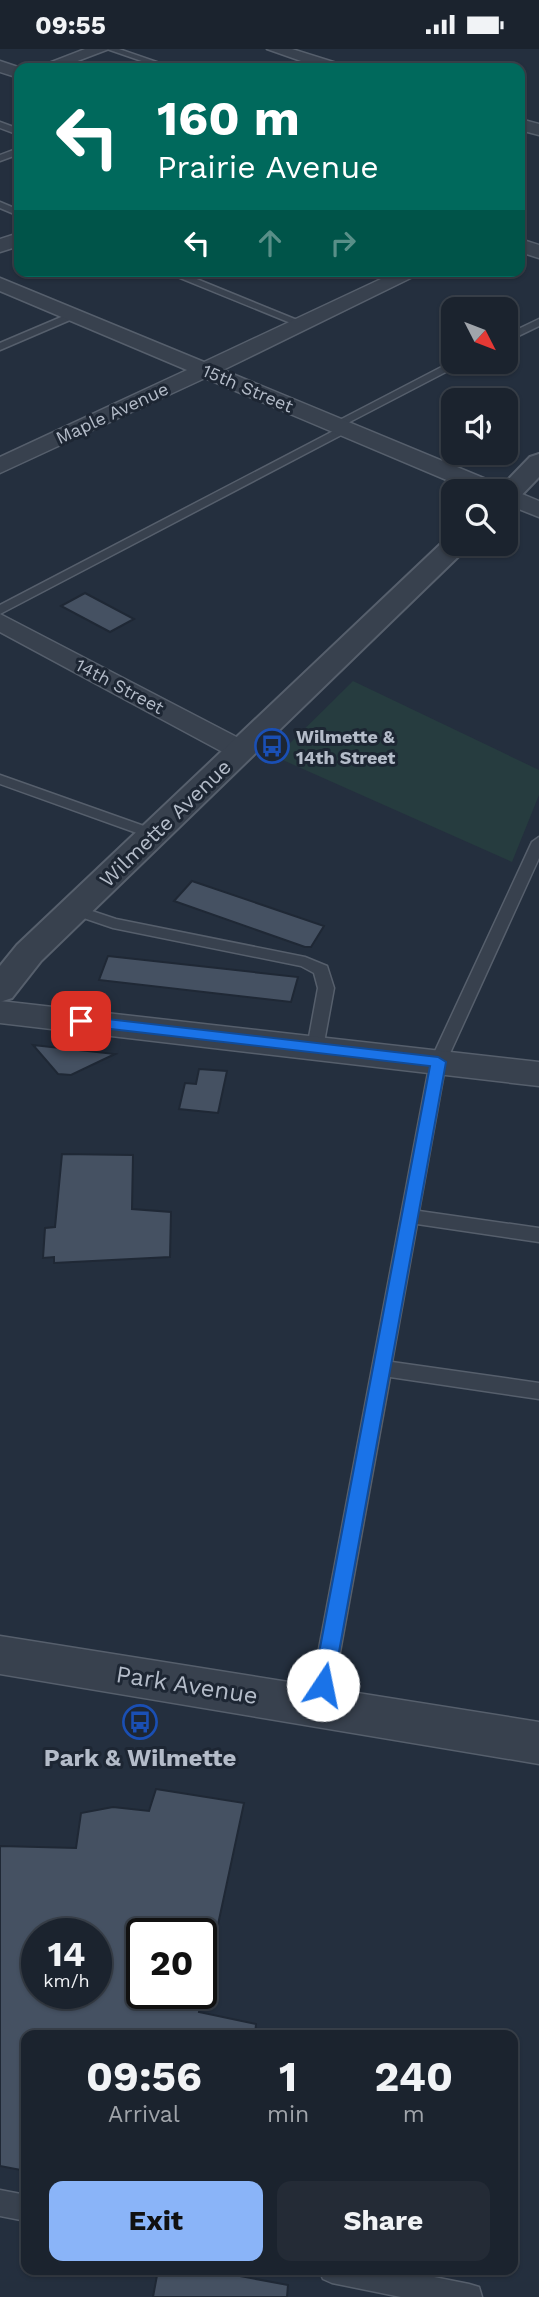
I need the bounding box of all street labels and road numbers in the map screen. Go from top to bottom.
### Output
street label: 15th Street [199,359,297,417]
street label: Maple Avenue [52,378,172,448]
street label: 14th Street [72,654,168,718]
street label: Wilmette Avenue [94,754,236,892]
street label: Park Avenue [114,1660,260,1710]

